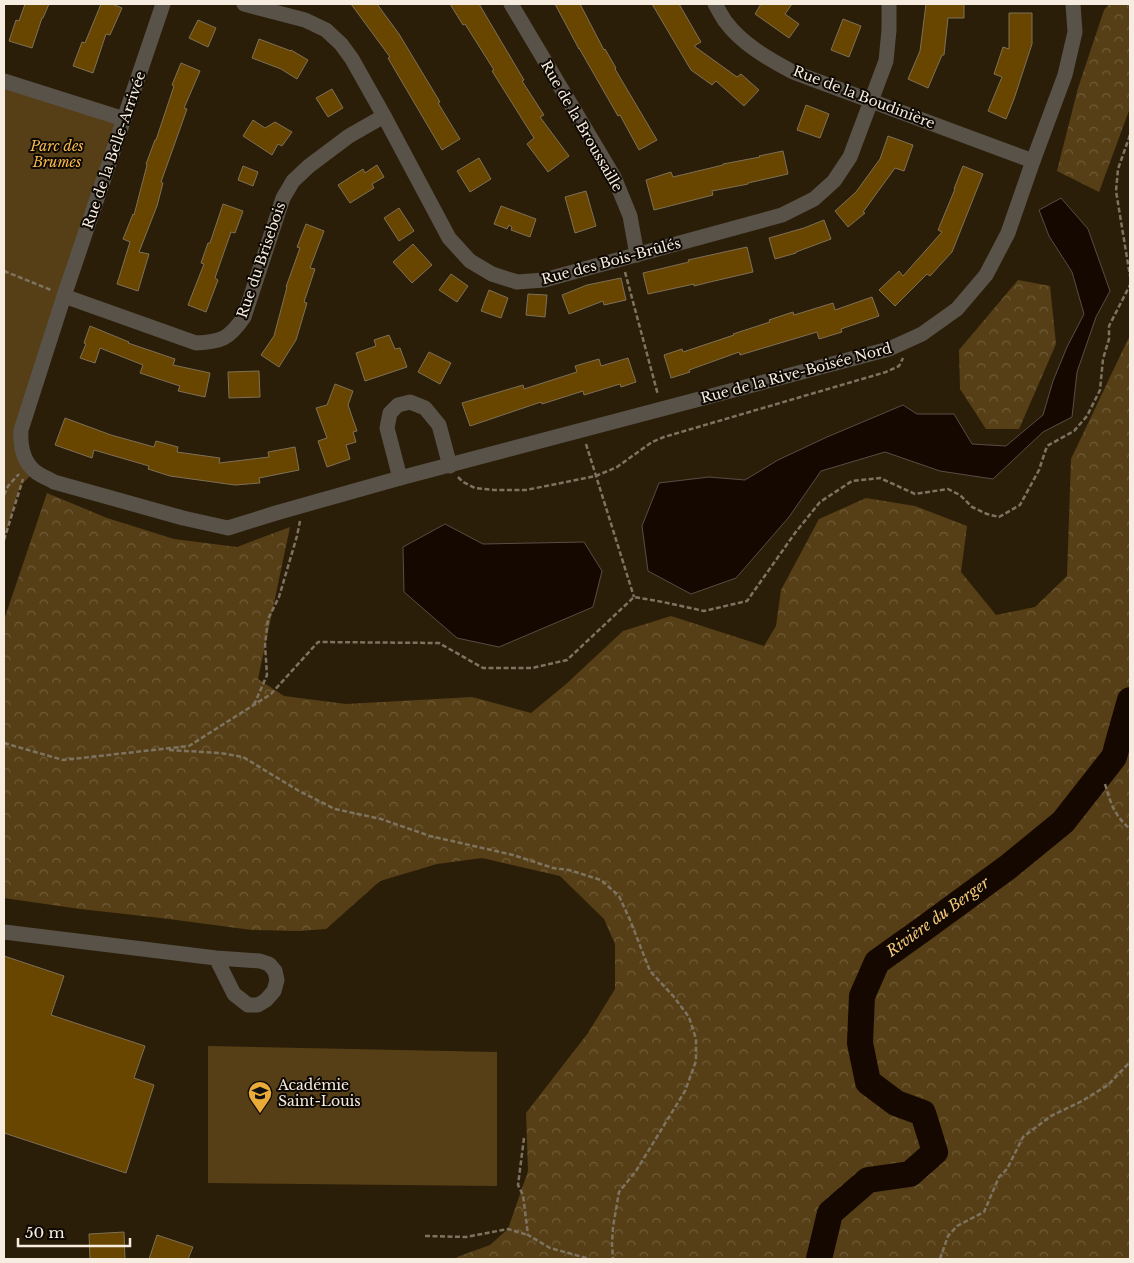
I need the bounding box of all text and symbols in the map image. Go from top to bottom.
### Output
street label: Rue de la Broussaille [537,57,627,195]
street label: Rue de la Boudinière [790,62,938,132]
street label: Rue de la Belle-Arrivée [79,69,149,231]
park label: Parc des Brumes [29,137,84,171]
street label: Rue du Brisebois [233,200,289,320]
street label: Rue des Bois-Brûlés [539,234,683,288]
street label: Rue de la Rive-Boisée Nord [699,339,894,407]
water label: Rivière du Berger [882,872,994,961]
place label: Académie Saint-Louis [277,1076,361,1110]
school or university icon: Académie Saint-Louis [247,1080,273,1114]
scale bar [18,1216,130,1248]
text: 50 m [25,1223,65,1242]

